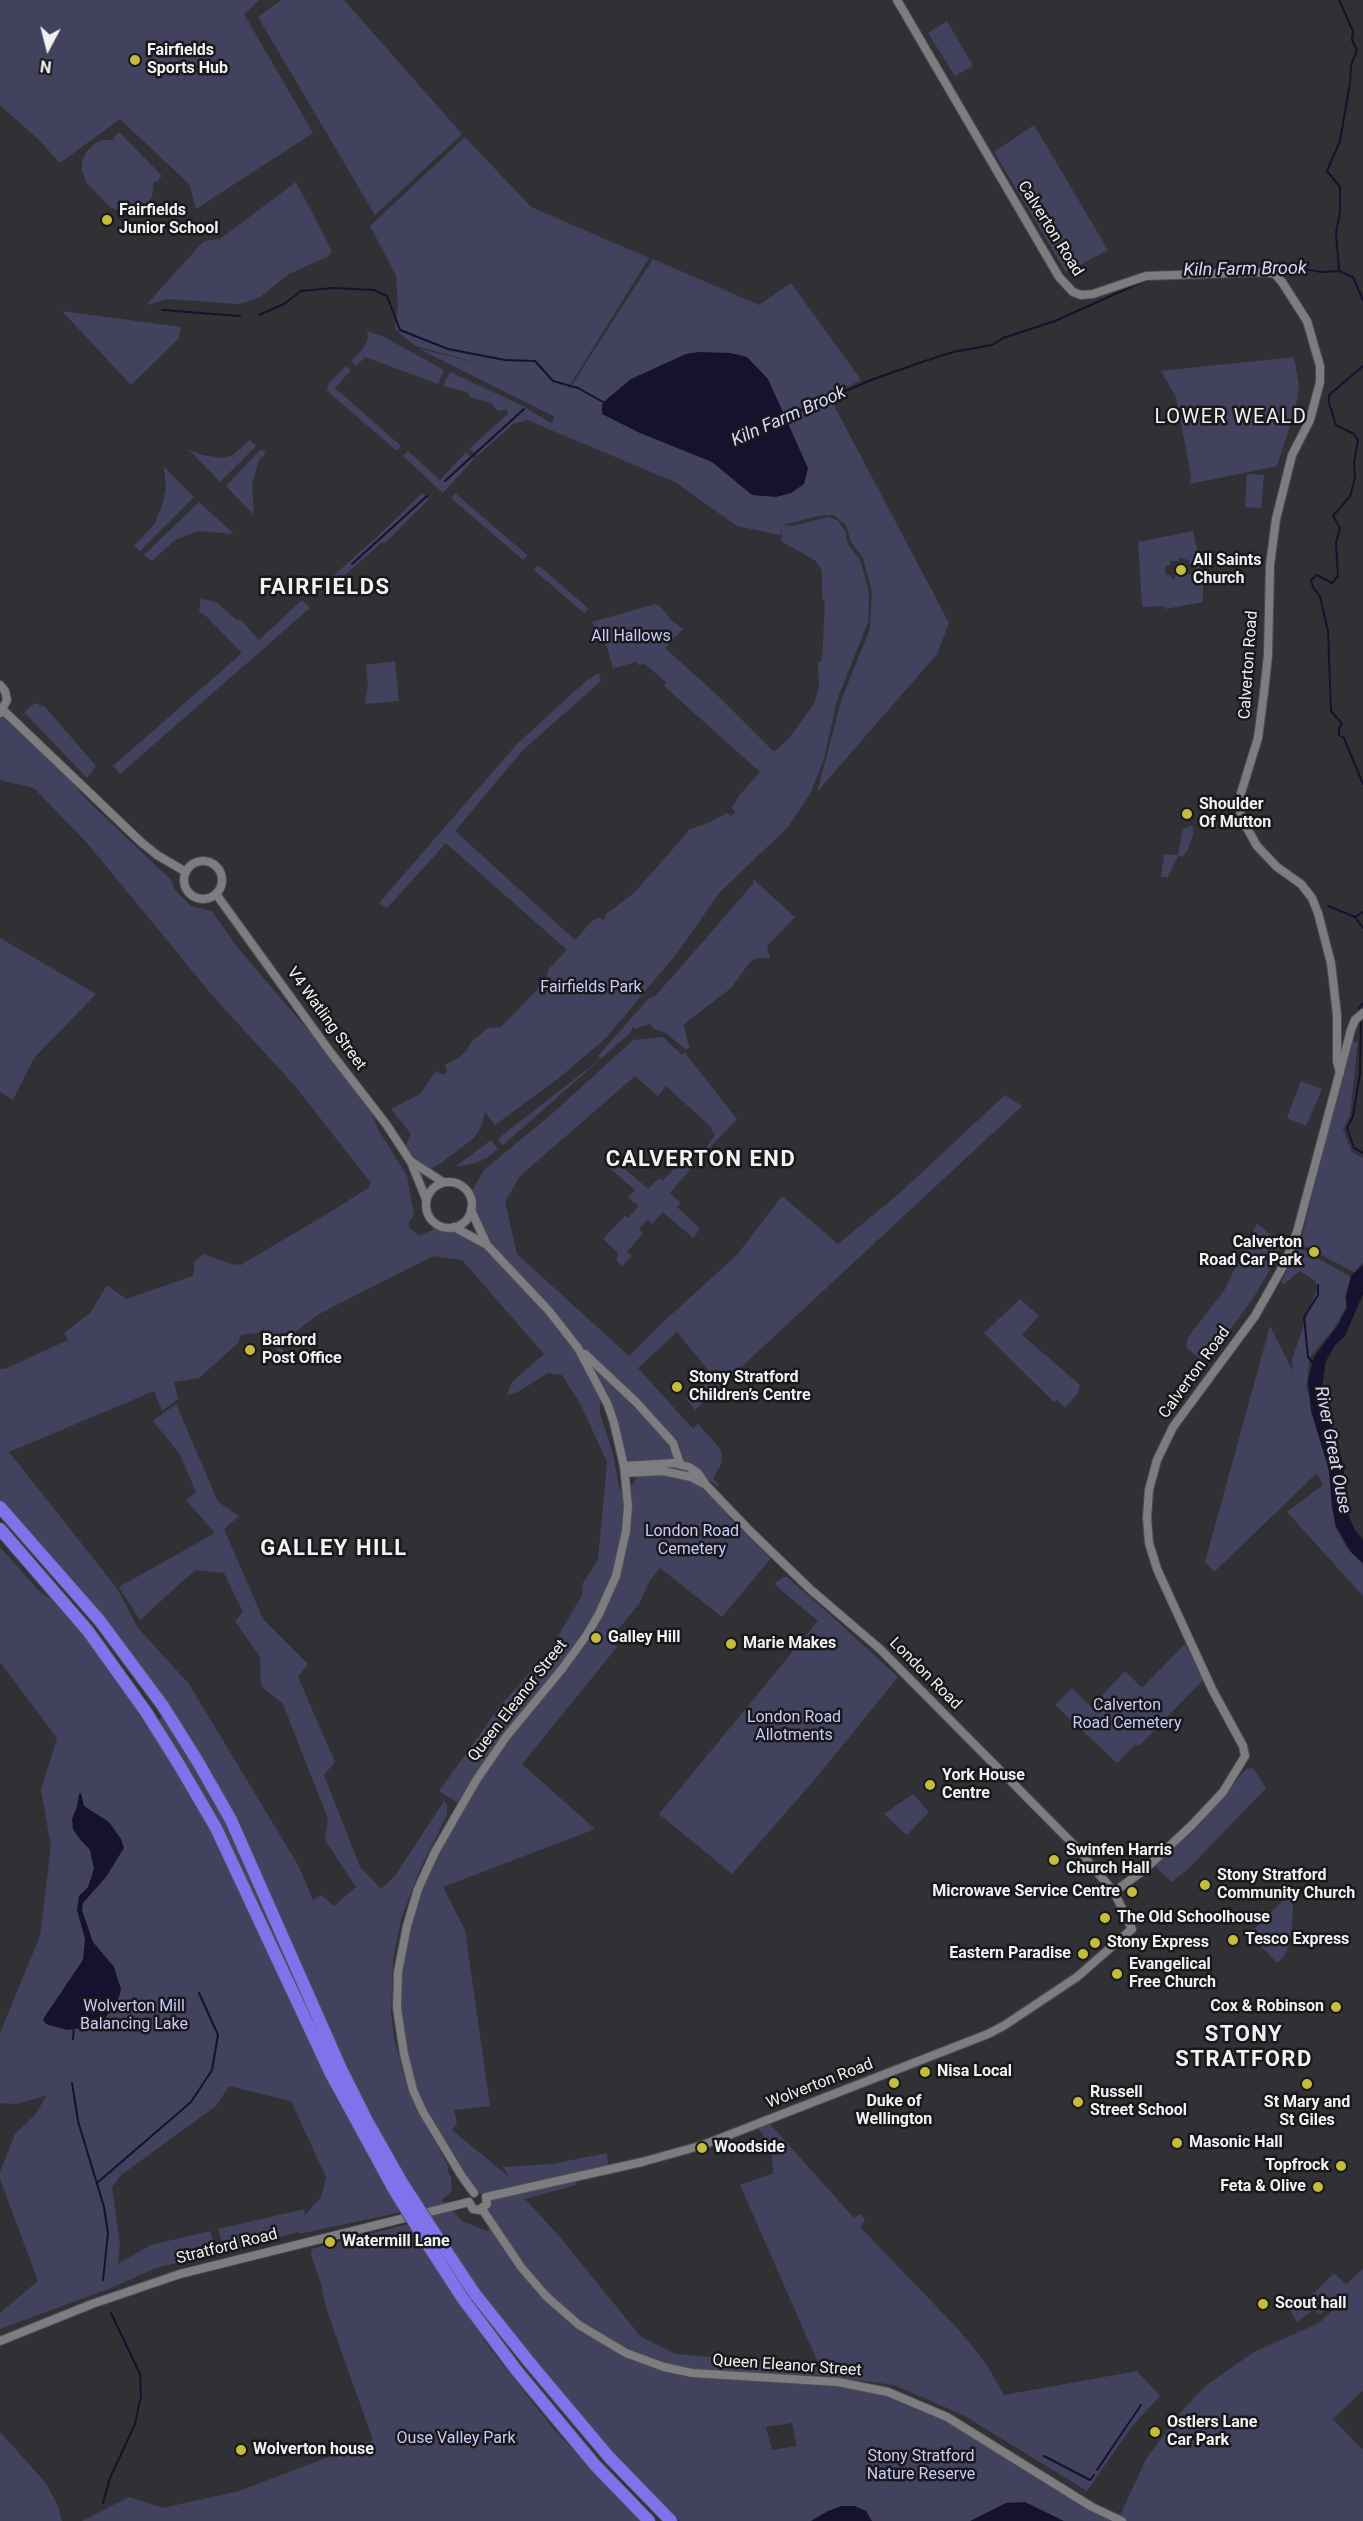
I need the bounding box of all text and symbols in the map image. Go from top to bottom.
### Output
north arrow [18,18,78,78]
place label: Fairfields Sports Hub [147,41,228,79]
marker: Fairfields Sports Hub [128,53,142,67]
text: N [39,56,53,76]
street label: Calverton Road [1013,178,1087,280]
place label: Fairfields Junior School [119,201,218,239]
marker: Fairfields Junior School [100,213,114,227]
water label: Kiln Farm Brook [1183,258,1307,282]
water label: Kiln Farm Brook [728,382,850,452]
district label: LOWER WEALD [1155,406,1307,430]
place label: All Saints Church [1193,551,1261,589]
marker: All Saints Church [1174,563,1188,577]
district label: FAIRFIELDS [259,575,391,601]
street label: Calverton Road [1236,610,1262,720]
park label: All Hallows [591,627,671,647]
place label: Shoulder Of Mutton [1199,795,1271,833]
marker: Shoulder Of Mutton [1180,807,1194,821]
street label: V4 Watling Street [282,964,370,1074]
park label: Fairfields Park [540,978,642,998]
district label: CALVERTON END [606,1147,796,1173]
place label: Calverton Road Car Park [1199,1233,1302,1271]
marker: Calverton Road Car Park [1307,1245,1321,1259]
street label: Calverton Road [1155,1323,1235,1423]
place label: Barford Post Office [262,1331,342,1369]
marker: Barford Post Office [243,1343,257,1357]
place label: Stony Stratford Children’s Centre [689,1368,811,1406]
marker: Stony Stratford Children’s Centre [670,1380,684,1394]
water label: River Great Ouse [1309,1384,1355,1516]
park label: London Road Cemetery [645,1522,739,1560]
district label: GALLEY HILL [260,1536,408,1562]
place label: Galley Hill [608,1628,681,1648]
marker: Galley Hill [589,1631,603,1645]
place label: Marie Makes [743,1634,836,1654]
street label: London Road [885,1634,965,1714]
street label: Queen Eleanor Street [464,1636,572,1766]
marker: Marie Makes [724,1637,738,1651]
park label: Calverton Road Cemetery [1073,1696,1181,1734]
park label: London Road Allotments [747,1708,841,1746]
place label: York House Centre [942,1766,1025,1804]
marker: York House Centre [923,1778,937,1792]
place label: Swinfen Harris Church Hall [1066,1841,1172,1879]
marker: Swinfen Harris Church Hall [1047,1853,1061,1867]
place label: Stony Stratford Community Church [1217,1866,1355,1904]
marker: Stony Stratford Community Church [1198,1878,1212,1892]
place label: Microwave Service Centre [932,1882,1120,1902]
marker: Microwave Service Centre [1125,1885,1139,1899]
place label: The Old Schoolhouse [1117,1908,1270,1928]
marker: The Old Schoolhouse [1098,1911,1112,1925]
place label: Tesco Express [1245,1930,1349,1950]
place label: Stony Express [1107,1933,1209,1953]
marker: Tesco Express [1226,1933,1240,1947]
marker: Stony Express [1088,1936,1102,1950]
place label: Eastern Paradise [949,1944,1071,1964]
marker: Eastern Paradise [1076,1947,1090,1961]
place label: Evangelical Free Church [1129,1955,1216,1993]
marker: Evangelical Free Church [1110,1967,1124,1981]
park label: Wolverton Mill Balancing Lake [80,1997,188,2035]
place label: Cox & Robinson [1210,1997,1324,2017]
marker: Cox & Robinson [1329,2000,1343,2014]
district label: STONY STRATFORD [1175,2022,1313,2074]
street label: Wolverton Road [764,2055,876,2113]
place label: Nisa Local [937,2062,1012,2082]
marker: Nisa Local [918,2065,932,2079]
marker: Duke of Wellington [887,2076,901,2090]
marker: St Mary and St Giles [1300,2077,1314,2091]
place label: Russell Street School [1090,2083,1187,2121]
place label: Duke of Wellington [856,2092,932,2130]
place label: St Mary and St Giles [1264,2093,1350,2131]
marker: Russell Street School [1071,2095,1085,2109]
place label: Masonic Hall [1189,2133,1283,2153]
marker: Masonic Hall [1170,2136,1184,2150]
place label: Woodside [714,2138,785,2158]
marker: Woodside [695,2141,709,2155]
place label: Topfrock [1265,2156,1329,2176]
marker: Topfrock [1334,2159,1348,2173]
place label: Feta & Olive [1220,2177,1306,2197]
marker: Feta & Olive [1311,2180,1325,2194]
street label: Stratford Road [174,2225,280,2269]
place label: Watermill Lane [342,2232,450,2252]
marker: Watermill Lane [323,2235,337,2249]
place label: Scout hall [1275,2294,1347,2314]
marker: Scout hall [1256,2297,1270,2311]
street label: Queen Eleanor Street [712,2351,862,2381]
place label: Ostlers Lane Car Park [1167,2413,1257,2451]
marker: Ostlers Lane Car Park [1148,2425,1162,2439]
park label: Ouse Valley Park [396,2429,516,2449]
place label: Wolverton house [253,2440,374,2460]
marker: Wolverton house [234,2443,248,2457]
park label: Stony Stratford Nature Reserve [867,2447,975,2485]

